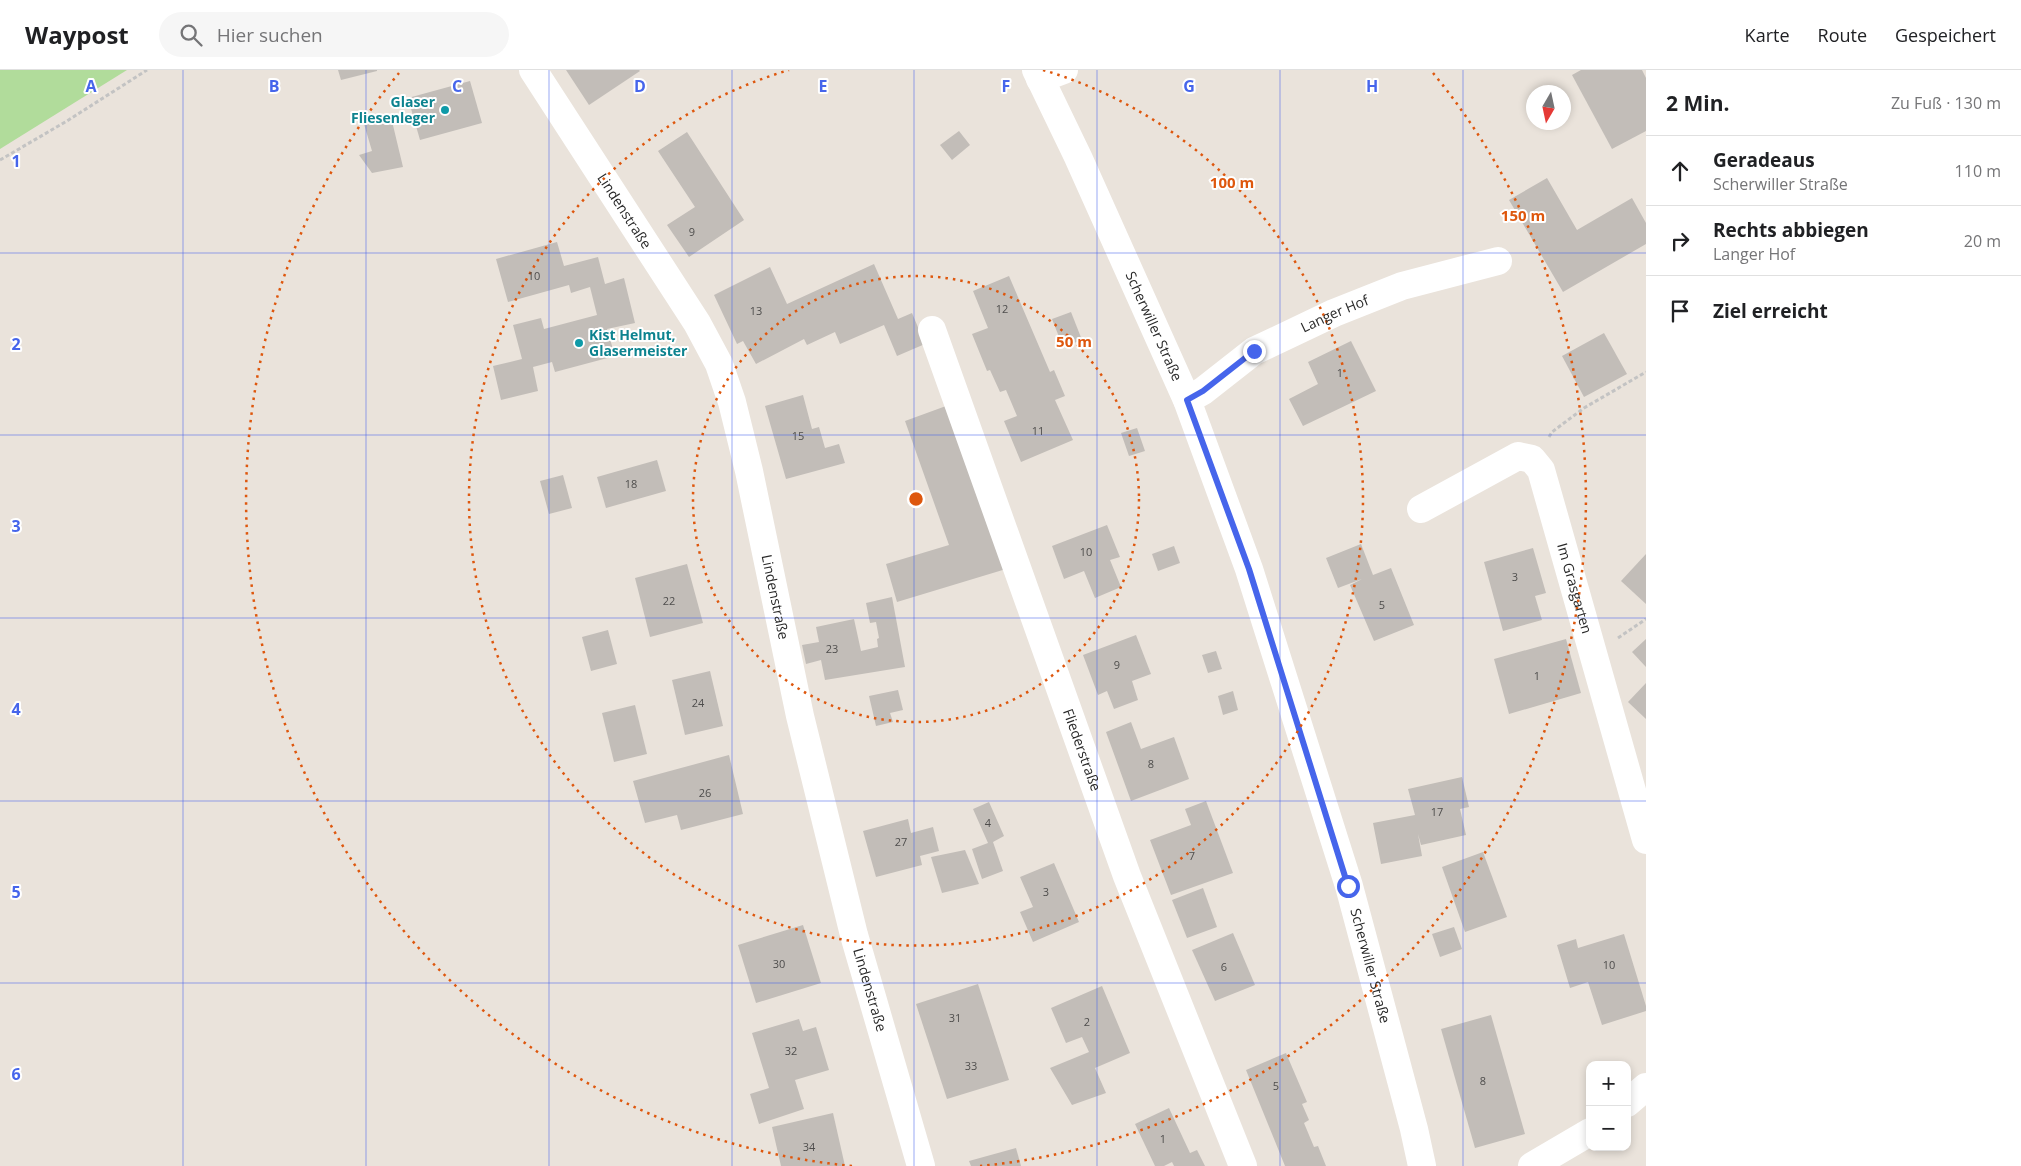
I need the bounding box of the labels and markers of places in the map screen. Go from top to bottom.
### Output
place label: Glaser Fliesenleger [351,92,436,127]
marker: Glaser Fliesenleger [439,104,451,116]
place label: Kist Helmut, Glasermeister [589,325,688,360]
marker: Kist Helmut, Glasermeister [573,337,585,349]
centre of rings [907,490,925,508]

